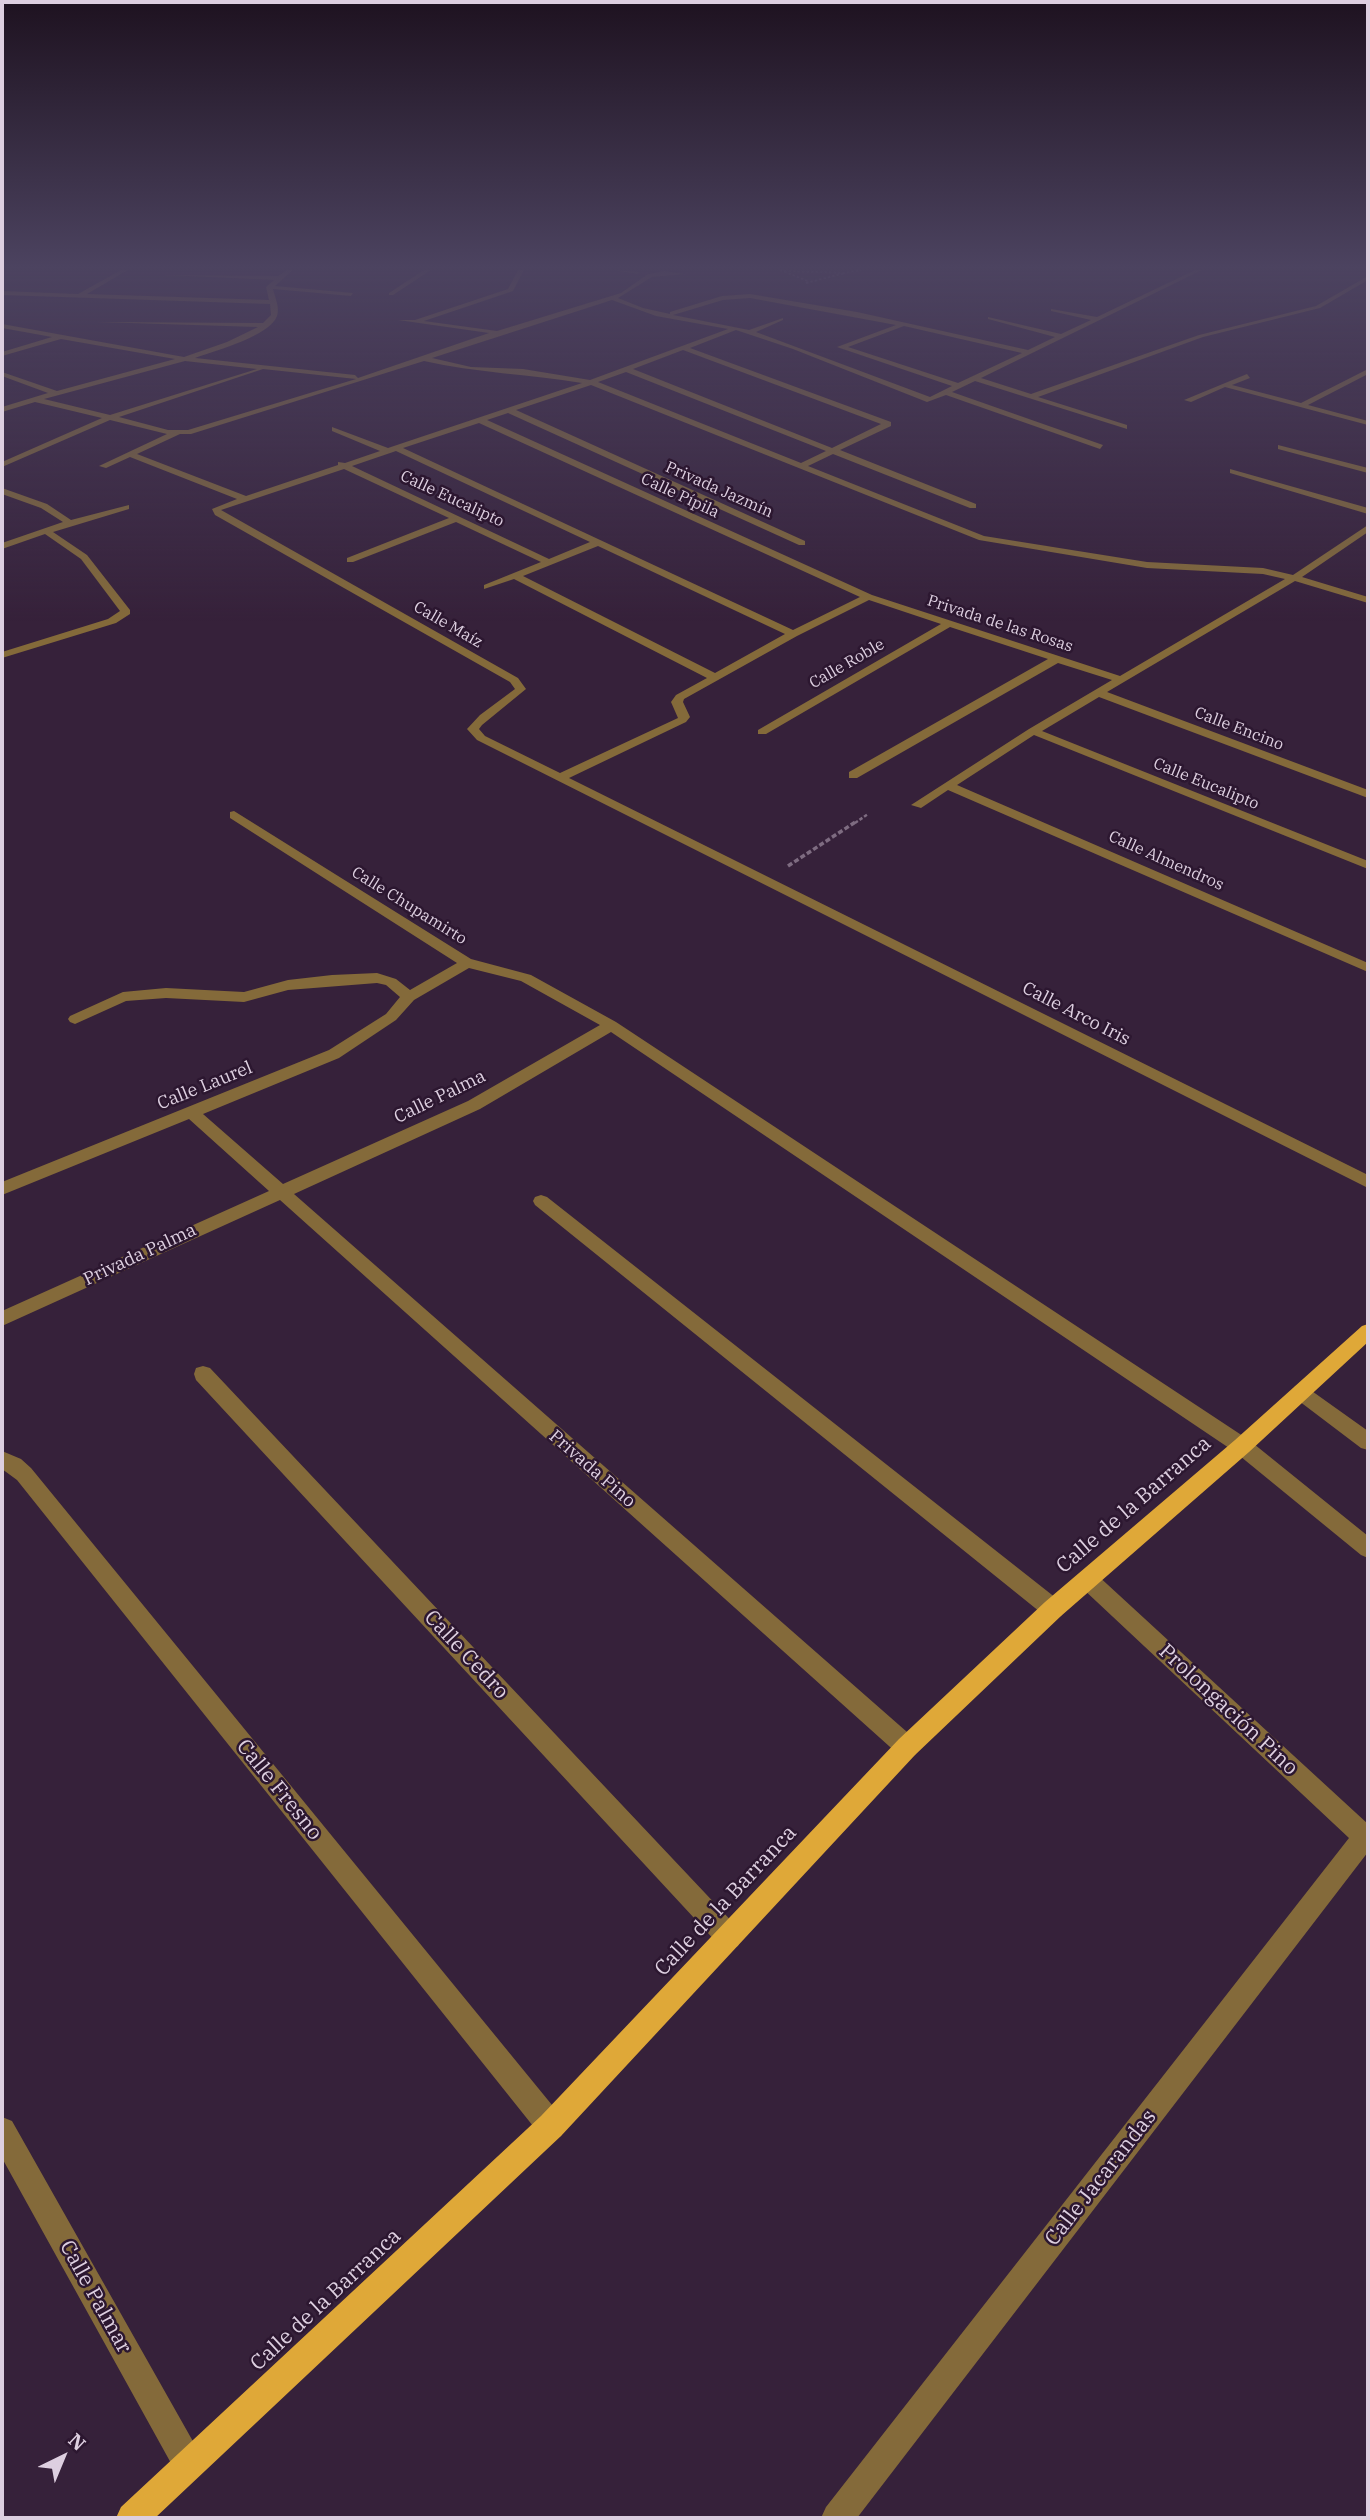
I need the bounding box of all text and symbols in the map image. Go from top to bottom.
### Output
street label: Privada Jazmín [662,458,776,522]
street label: Calle Eucalipto [397,467,507,531]
street label: Calle Pípila [638,469,722,523]
street label: Privada de las Rosas [925,591,1075,657]
street label: Calle Maíz [410,598,486,652]
street label: Calle Roble [806,635,888,693]
street label: Calle Encino [1192,703,1286,755]
street label: Calle Eucalipto [1150,754,1262,814]
street label: Calle Almendros [1105,827,1227,895]
street label: Calle Chupamirto [348,863,470,949]
street label: Calle Arco Iris [1018,978,1134,1050]
street label: Calle Laurel [154,1057,256,1115]
street label: Calle Palma [391,1066,489,1128]
street label: Privada Palma [80,1219,200,1291]
street label: Privada Pino [544,1426,640,1512]
street label: Calle de la Barranca [1052,1431,1216,1579]
street label: Calle Cedro [418,1605,514,1705]
street label: Prolongación Pino [1153,1639,1303,1781]
street label: Calle Fresno [231,1735,327,1845]
street label: Calle de la Barranca [650,1821,802,1981]
street label: Calle Jacarandas [1040,2105,1162,2251]
street label: Calle de la Barranca [246,2224,406,2376]
street label: Calle Palmar [54,2236,136,2358]
north arrow [28,2422,98,2492]
text: N [64,2428,91,2456]

